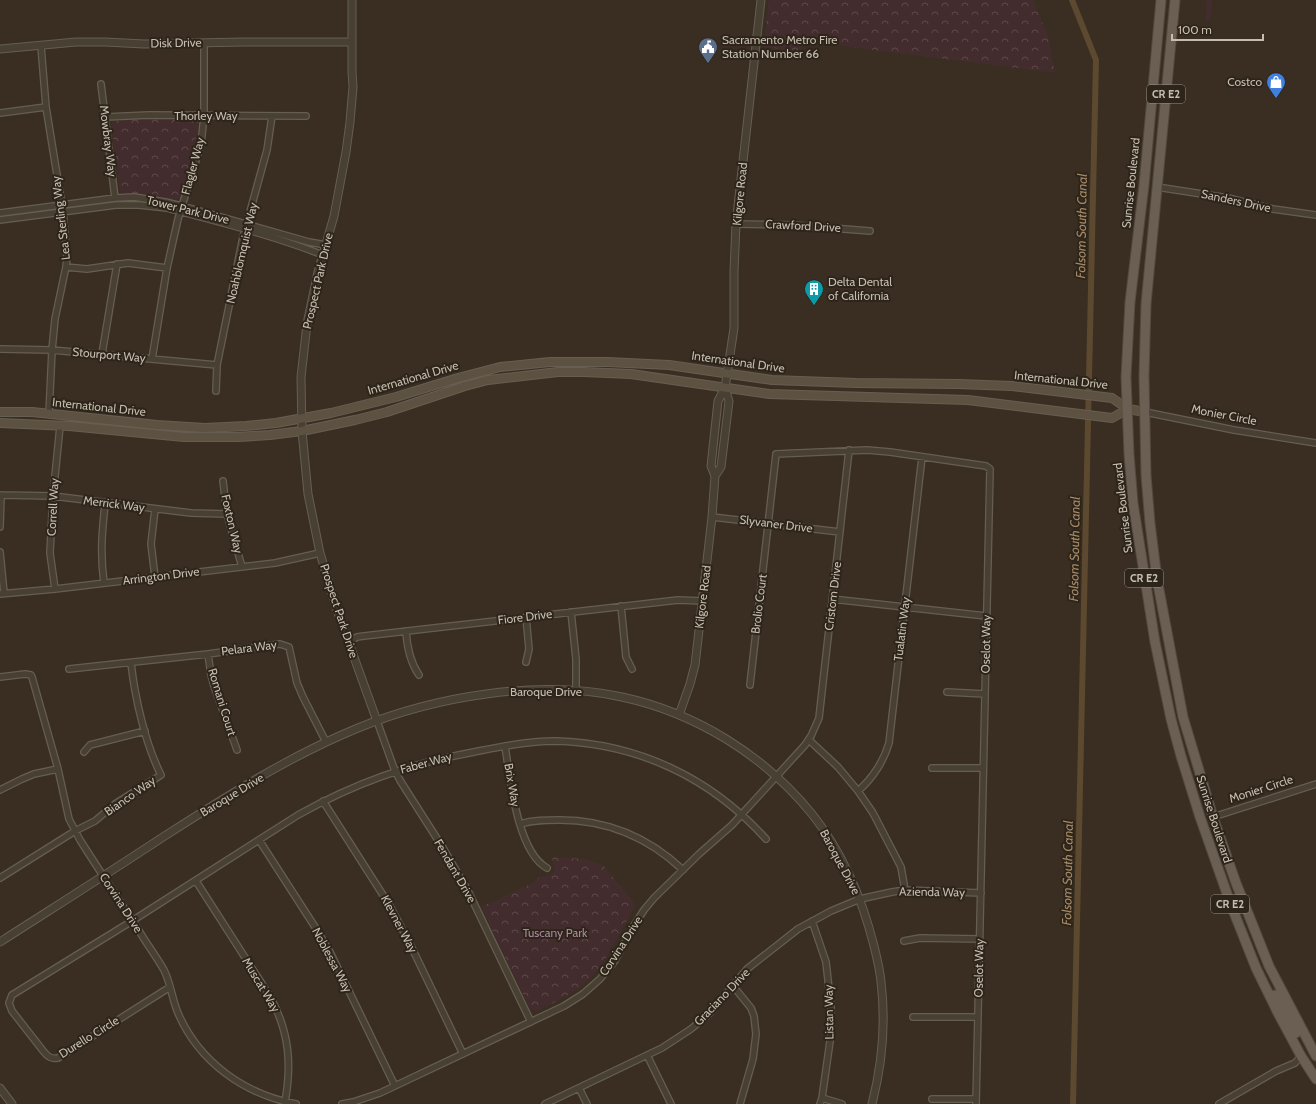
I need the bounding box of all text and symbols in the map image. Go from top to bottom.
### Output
scale bar [1172,16,1263,42]
text: 100 m [1178,22,1212,37]
place label: Sacramento Metro Fire Station Number 66 [722,32,838,61]
street label: Disk Drive [150,35,202,50]
public building icon: Sacramento Metro Fire Station Number 66 [697,36,719,64]
shop icon: Costco [1265,71,1287,99]
place label: Costco [1227,74,1262,89]
road number: CR E2 [1147,85,1185,103]
street label: Mowbray Way [97,104,120,178]
street label: Thorley Way [174,108,238,123]
street label: Flagler Way [178,136,207,196]
street label: Sunrise Boulevard [1118,137,1143,229]
street label: Kilgore Road [729,162,750,226]
water label: Folsom South Canal [1072,173,1090,279]
street label: Lea Sterling Way [48,175,73,261]
street label: Sanders Drive [1200,186,1272,215]
street label: Tower Park Drive [145,192,231,227]
street label: Noahblomquist Way [223,201,260,305]
street label: Crawford Drive [765,216,841,235]
street label: Prospect Park Drive [299,231,336,330]
place label: Delta Dental of California [828,274,892,303]
building icon: Delta Dental of California [803,278,825,306]
street label: Stourport Way [72,344,146,365]
street label: International Drive [691,348,786,375]
street label: International Drive [366,357,460,398]
street label: International Drive [1014,367,1109,392]
street label: International Drive [52,394,147,419]
street label: Monier Circle [1190,401,1258,428]
street label: Sunrise Boulevard [1110,462,1135,554]
street label: Correll Way [43,478,62,536]
street label: Merrick Way [82,492,146,515]
street label: Foxton Way [218,493,247,555]
water label: Folsom South Canal [1065,496,1083,602]
street label: Slyvaner Drive [739,512,814,535]
street label: Cristom Drive [821,561,844,631]
street label: Prospect Park Drive [317,562,362,660]
street label: Arrington Drive [122,563,200,588]
street label: Kilgore Road [691,564,714,629]
road number: CR E2 [1125,569,1163,587]
street label: Brolio Court [747,573,770,635]
street label: Tualatin Way [890,596,913,662]
street label: Fiore Drive [497,606,553,627]
street label: Oselot Way [977,614,994,674]
street label: Pelara Way [220,637,278,658]
street label: Romani Court [205,666,240,737]
street label: Baroque Drive [510,684,582,699]
street label: Faber Way [398,748,453,777]
street label: Brix Way [501,762,524,808]
street label: Baroque Drive [197,770,266,820]
street label: Monier Circle [1227,771,1295,806]
street label: Bianco Way [101,772,158,819]
street label: Sunrise Boulevard [1193,773,1236,864]
water label: Folsom South Canal [1058,820,1076,926]
street label: Baroque Drive [817,826,864,897]
street label: Fendant Drive [431,836,480,905]
street label: Corvina Drive [97,870,146,935]
street label: Azienda Way [899,883,965,900]
street label: Klevner Way [378,892,421,955]
road number: CR E2 [1211,895,1249,913]
street label: Corvina Drive [596,913,645,978]
street label: Noblessa Way [309,925,356,995]
park label: Tuscany Park [523,925,588,940]
street label: Oselot Way [970,938,987,998]
street label: Muscat Way [239,955,284,1015]
street label: Graciano Drive [690,965,753,1029]
street label: Listan Way [821,984,836,1040]
street label: Durello Circle [56,1012,122,1061]

